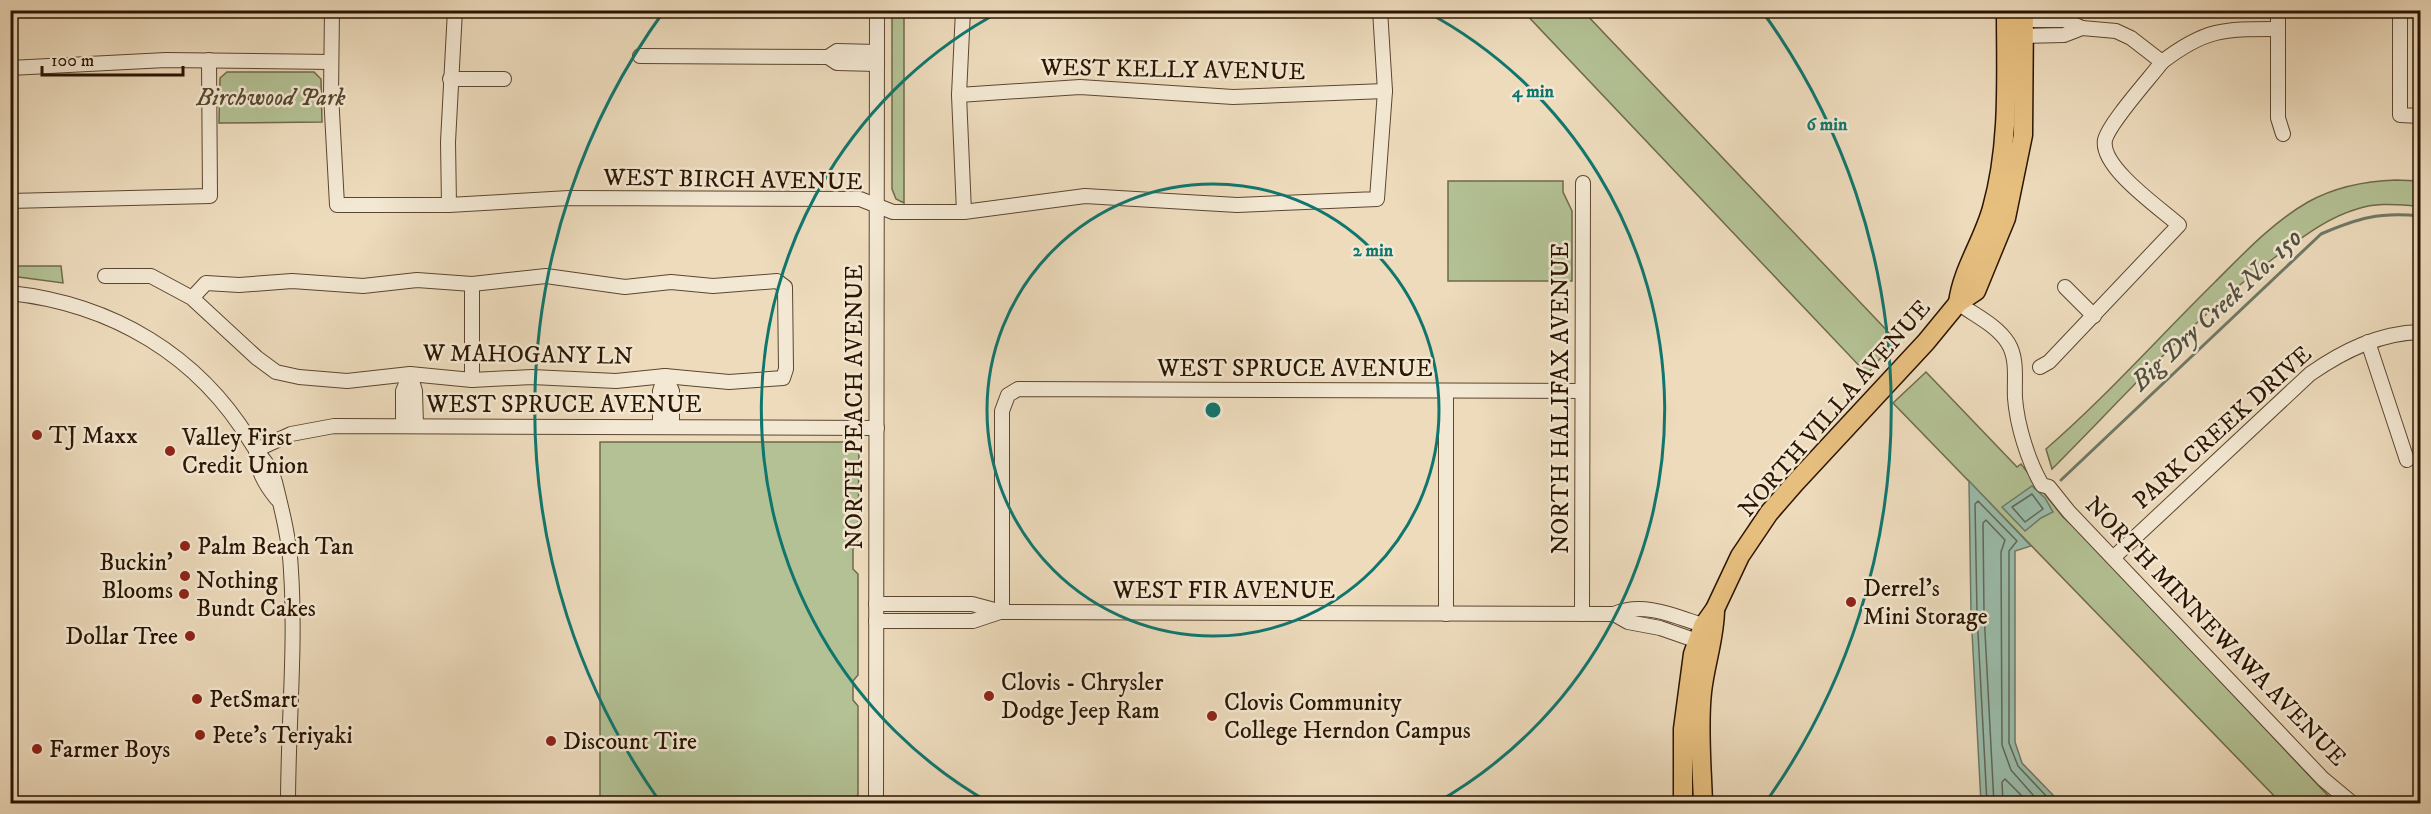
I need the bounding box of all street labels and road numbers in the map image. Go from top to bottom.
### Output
street label: WEST KELLY AVENUE [1039,53,1306,87]
street label: WEST BIRCH AVENUE [602,163,863,197]
street label: NORTH HALIFAX AVENUE [1546,242,1576,554]
street label: NORTH PEACH AVENUE [840,265,870,549]
street label: NORTH VILLA AVENUE [1732,294,1937,523]
street label: W MAHOGANY LN [422,338,633,372]
street label: PARK CREEK DRIVE [2127,340,2318,516]
street label: WEST SPRUCE AVENUE [1156,354,1433,384]
street label: WEST SPRUCE AVENUE [425,390,702,420]
street label: NORTH MINNEWAWA AVENUE [2078,491,2352,773]
street label: WEST FIR AVENUE [1112,576,1335,606]

